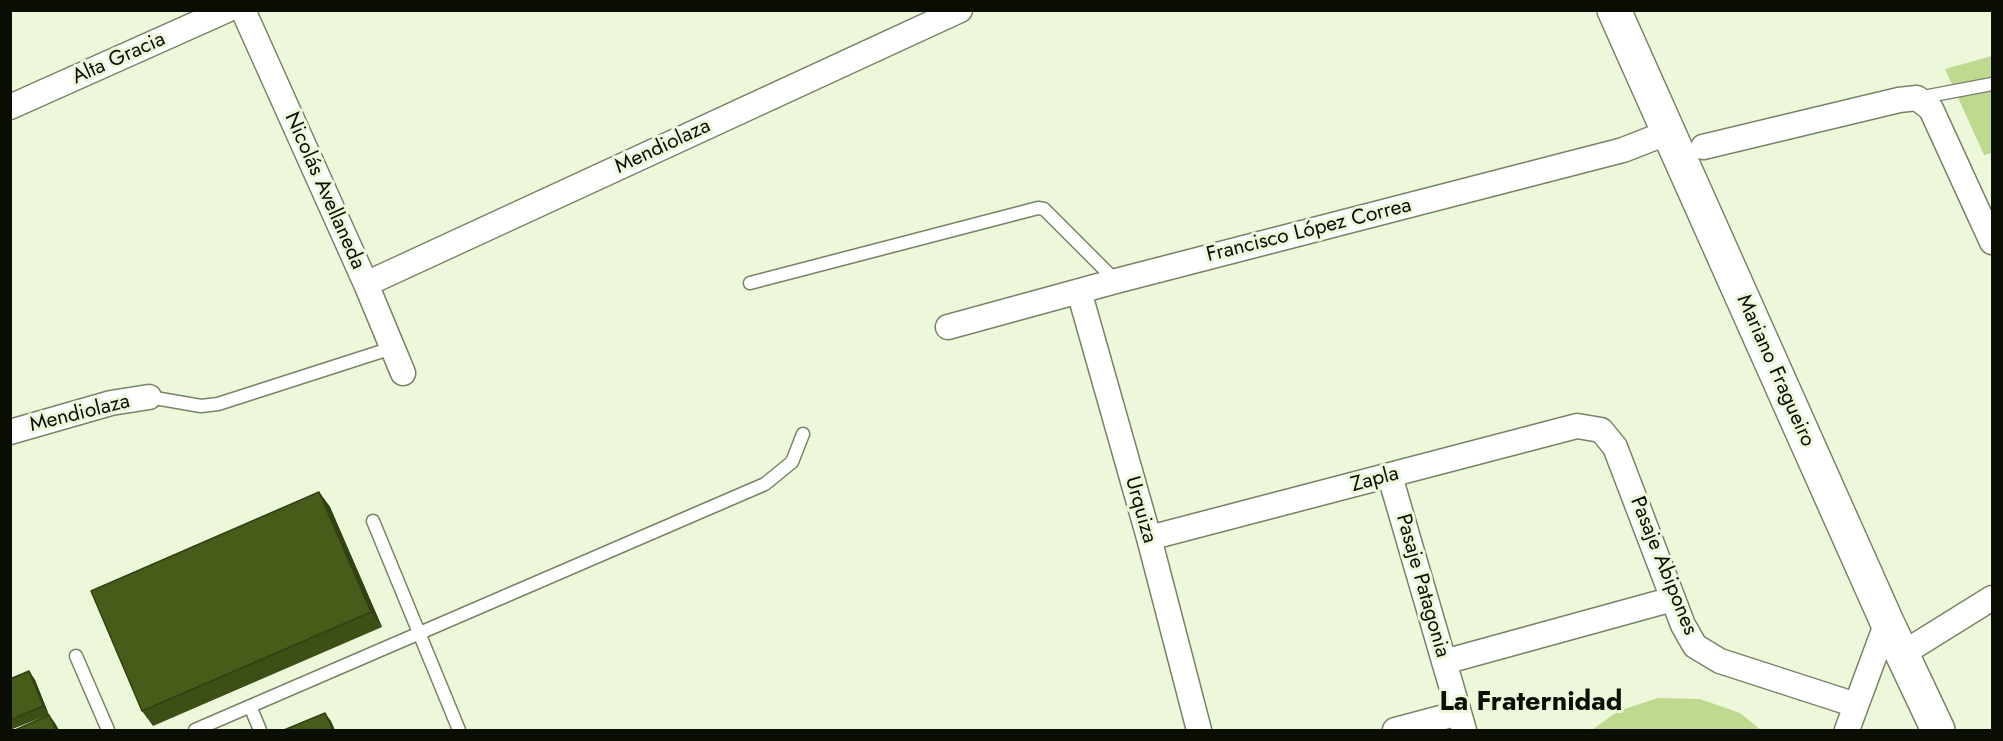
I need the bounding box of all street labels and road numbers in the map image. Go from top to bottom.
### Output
street label: Alta Gracia [69,27,169,91]
street label: Nicolás Avellaneda [278,109,370,273]
street label: Mendiolaza [611,114,715,180]
street label: Francisco López Correa [1204,193,1414,269]
street label: Mariano Fragueiro [1730,291,1820,451]
street label: Mendiolaza [27,389,133,439]
street label: Zapla [1348,462,1402,498]
street label: Urquiza [1118,474,1162,546]
street label: Pasaje Abipones [1624,493,1702,639]
street label: Pasaje Patagonia [1389,511,1455,661]

